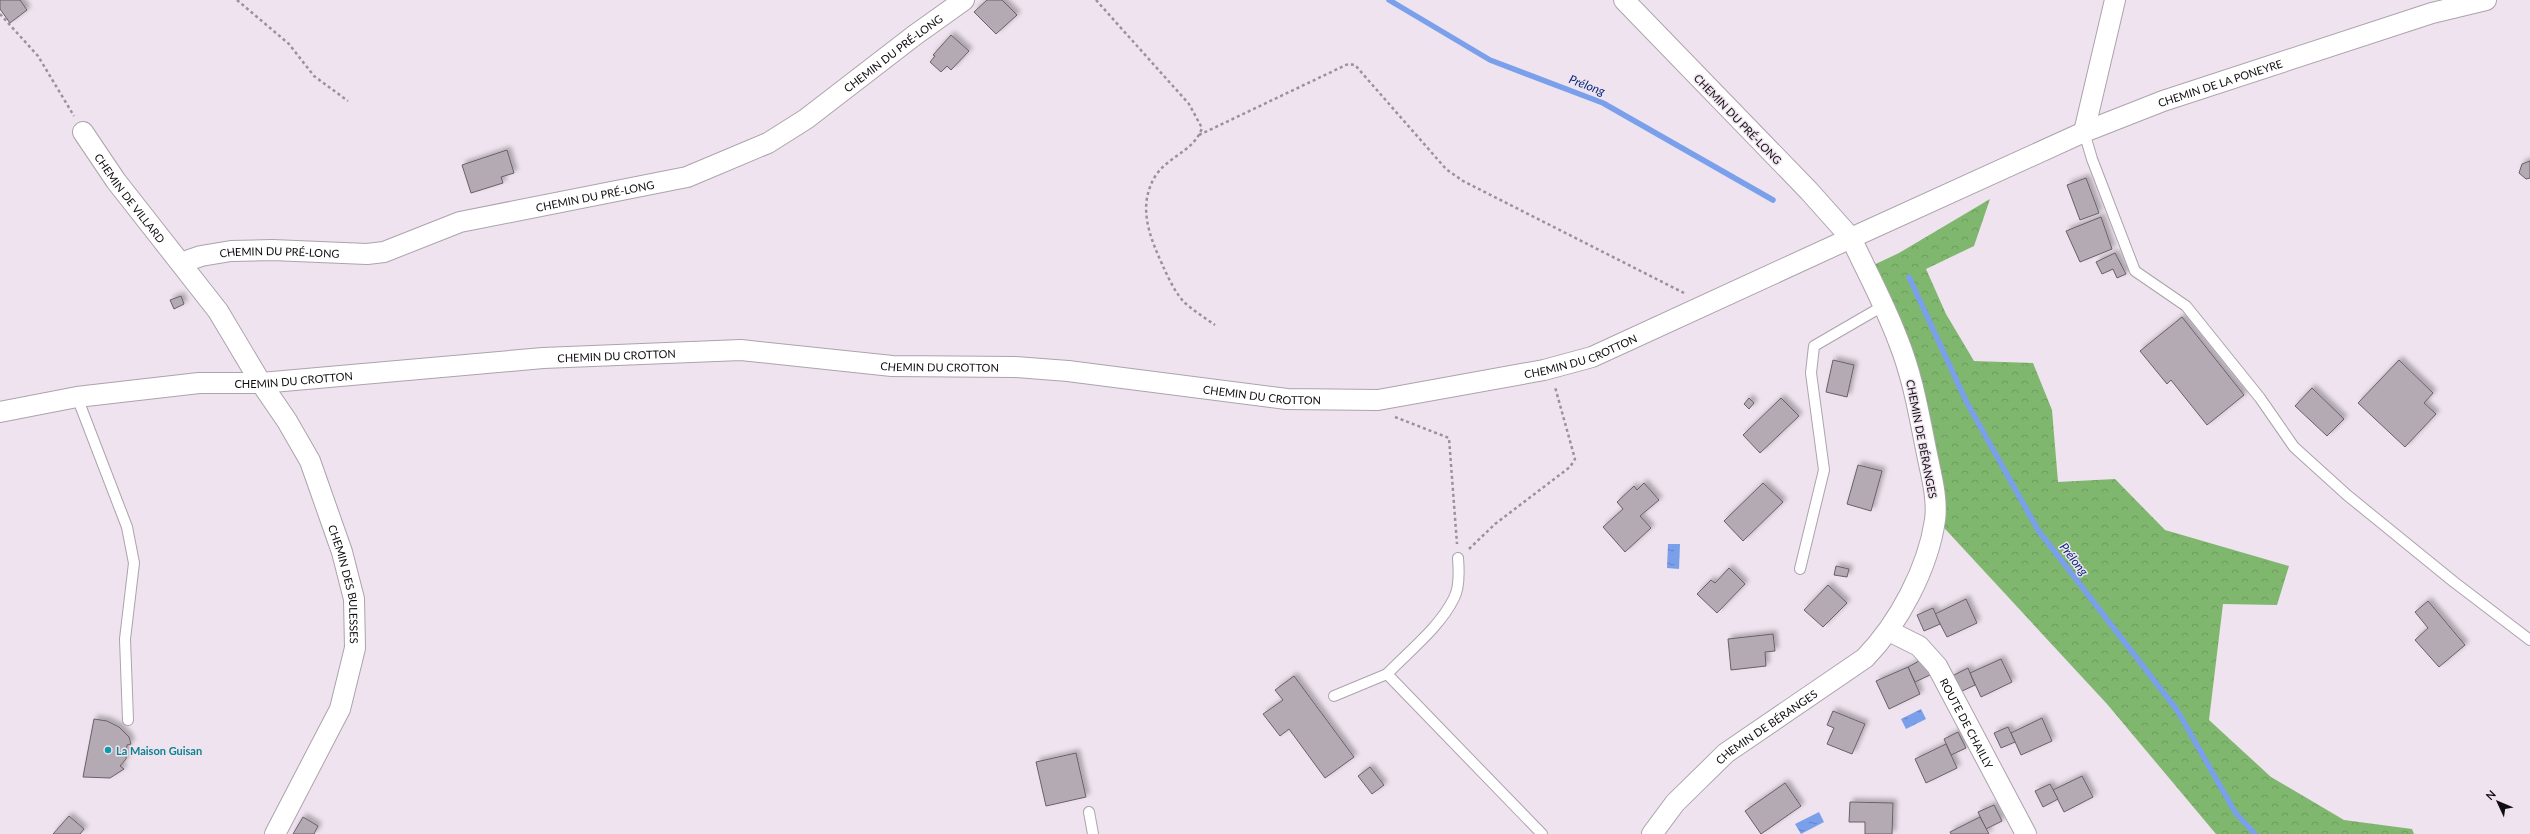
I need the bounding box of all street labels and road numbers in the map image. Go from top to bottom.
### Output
street label: CHEMIN DU PRÉ-LONG [841,11,945,94]
street label: CHEMIN DE LA PONEYRE [2156,56,2284,109]
street label: CHEMIN DU PRÉ-LONG [1692,71,1784,167]
street label: CHEMIN DE VILLARD [93,151,168,245]
street label: CHEMIN DU PRÉ-LONG [534,177,655,213]
street label: CHEMIN DU PRÉ-LONG [218,243,340,259]
street label: CHEMIN DU CROTTON [1523,331,1639,380]
street label: CHEMIN DU CROTTON [557,346,676,364]
street label: CHEMIN DU CROTTON [880,358,999,373]
street label: CHEMIN DU CROTTON [235,368,353,390]
street label: CHEMIN DE BÉRANGES [1904,379,1940,500]
street label: CHEMIN DU CROTTON [1202,382,1321,406]
street label: CHEMIN DES BULESSES [326,523,361,644]
street label: ROUTE DE CHAILLY [1938,676,1997,771]
street label: CHEMIN DE BÉRANGES [1713,686,1819,766]

